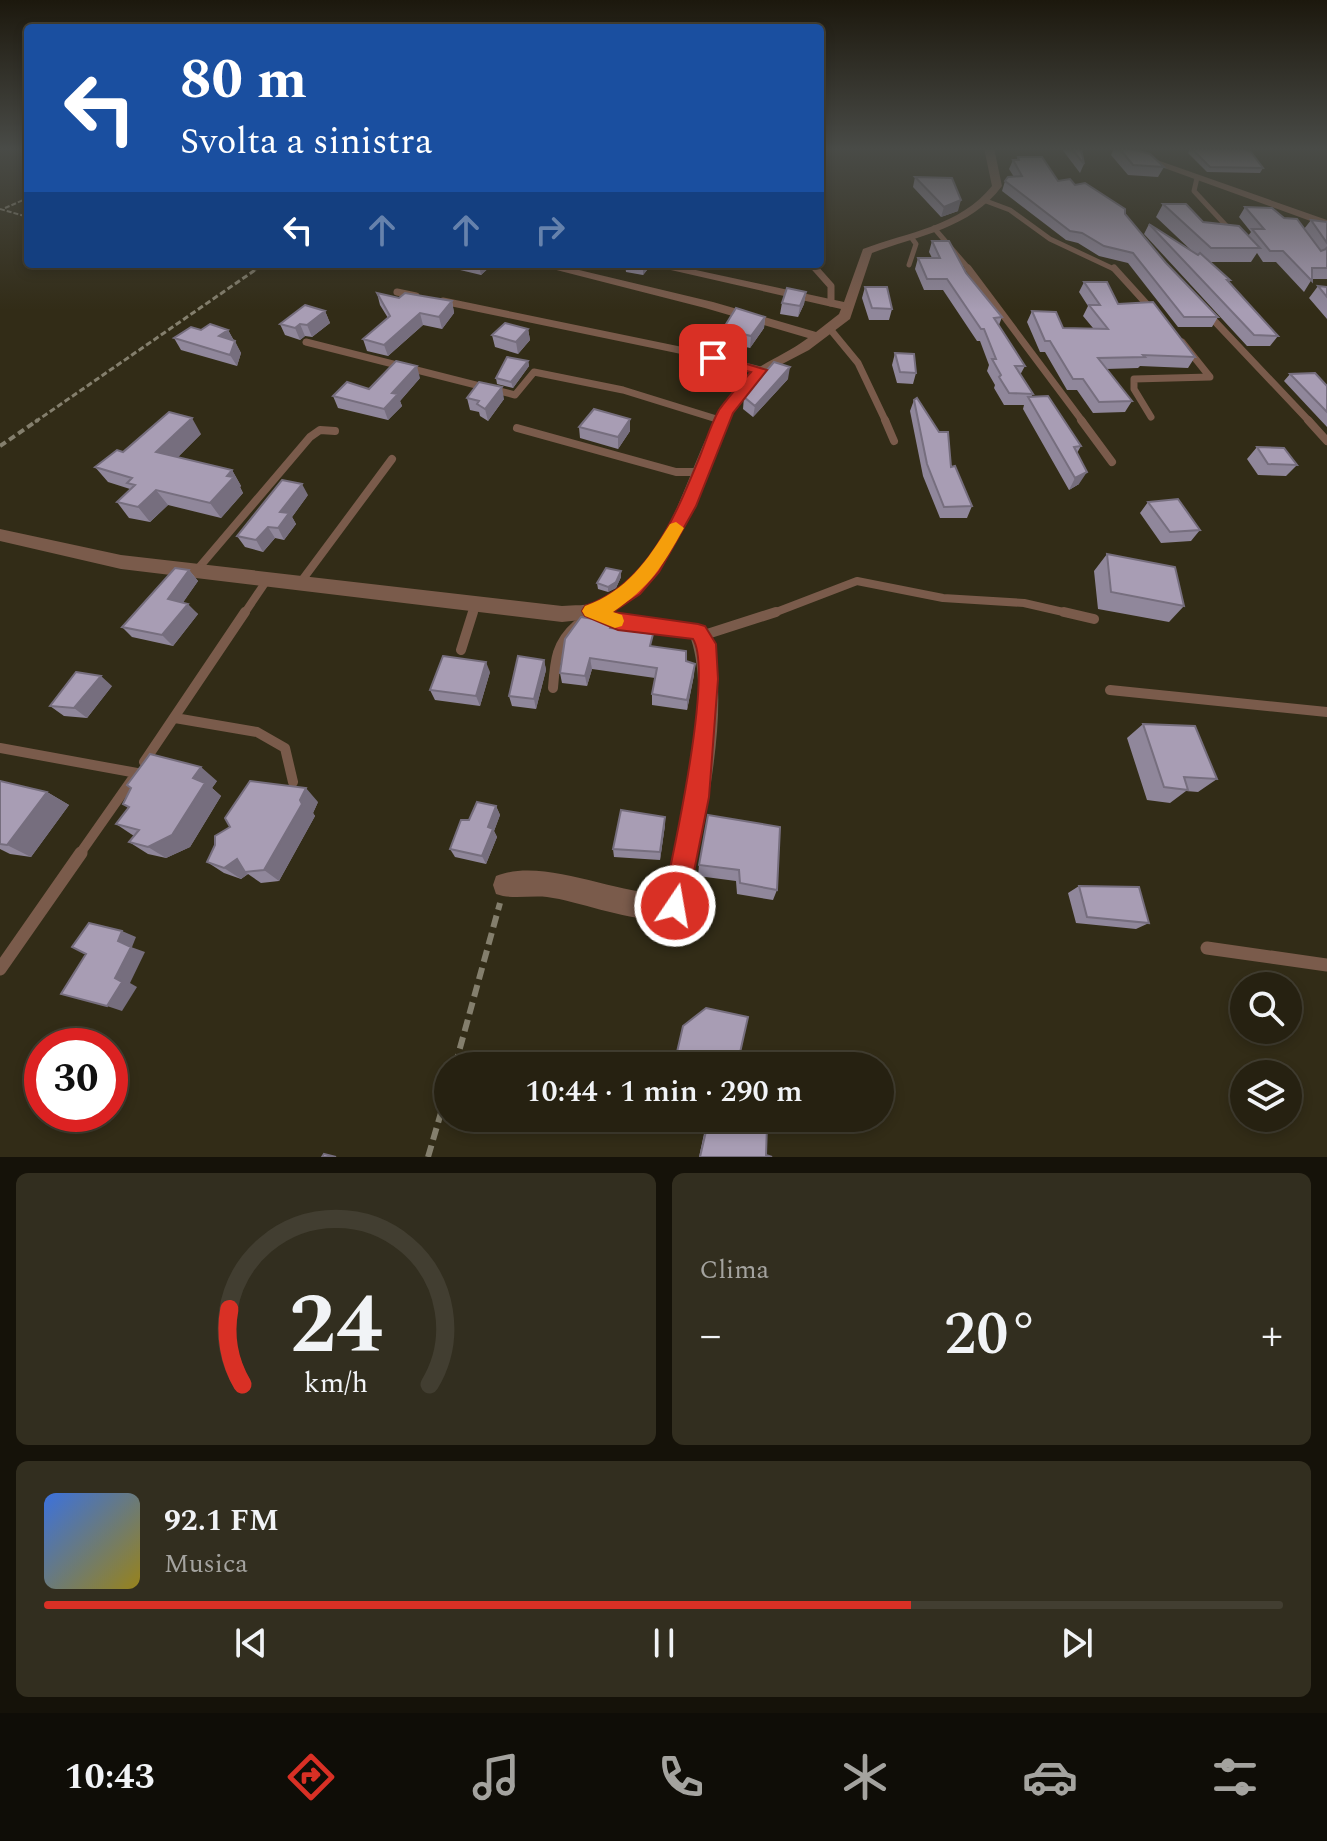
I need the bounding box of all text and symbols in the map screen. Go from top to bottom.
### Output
text: 80 m [180,38,307,123]
icon: left [48,56,152,160]
text: Svolta a sinistra [180,115,433,170]
icon: left [276,208,320,252]
icon: ahead [360,208,404,252]
icon: ahead [444,208,488,252]
icon: right [528,208,572,252]
pin [679,324,747,392]
icon: arrive [691,336,735,380]
position arrow [633,864,717,948]
map controls [1230,972,1302,1132]
button: search [1230,972,1302,1044]
speed limit sign: 30 [24,1028,128,1132]
button: layers [1230,1060,1302,1132]
text: 10:44 · 1 min · 290 m [525,1069,803,1115]
text: Clima [700,1250,769,1290]
text: 24 [289,1263,382,1390]
text: 20° [944,1289,1038,1381]
text: − [700,1302,722,1369]
text: + [1261,1302,1283,1369]
text: km/h [304,1362,368,1405]
text: 92.1 FM [164,1498,279,1544]
text: Musica [164,1544,248,1584]
icon: previous [229,1621,273,1665]
icon: pause [642,1621,686,1665]
icon: next [1055,1621,1099,1665]
icon: directions [283,1749,339,1805]
icon: music [468,1749,524,1805]
icon: phone [653,1749,709,1805]
icon: climate [837,1749,893,1805]
icon: car [1022,1749,1078,1805]
icon: filters [1207,1749,1263,1805]
text: 10:43 [64,1750,155,1805]

